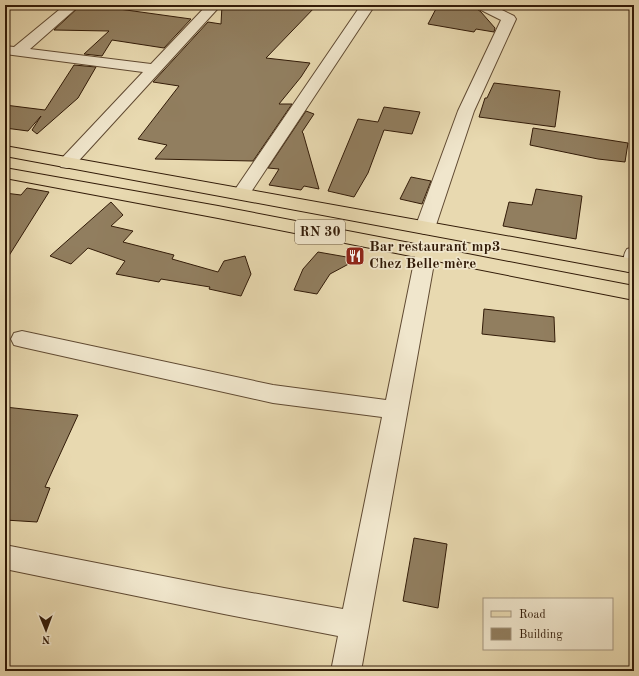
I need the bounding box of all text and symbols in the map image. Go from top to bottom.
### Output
road number: RN 30 [295,220,345,244]
place label: Bar restaurant mp3 Chez Belle mère [369,240,500,272]
restaurant icon: Bar restaurant mp3 Chez Belle mère [344,245,366,267]
legend [483,598,613,650]
text: Road [519,609,546,621]
north arrow [26,610,66,650]
text: Building [519,629,563,641]
text: N [41,633,50,644]

